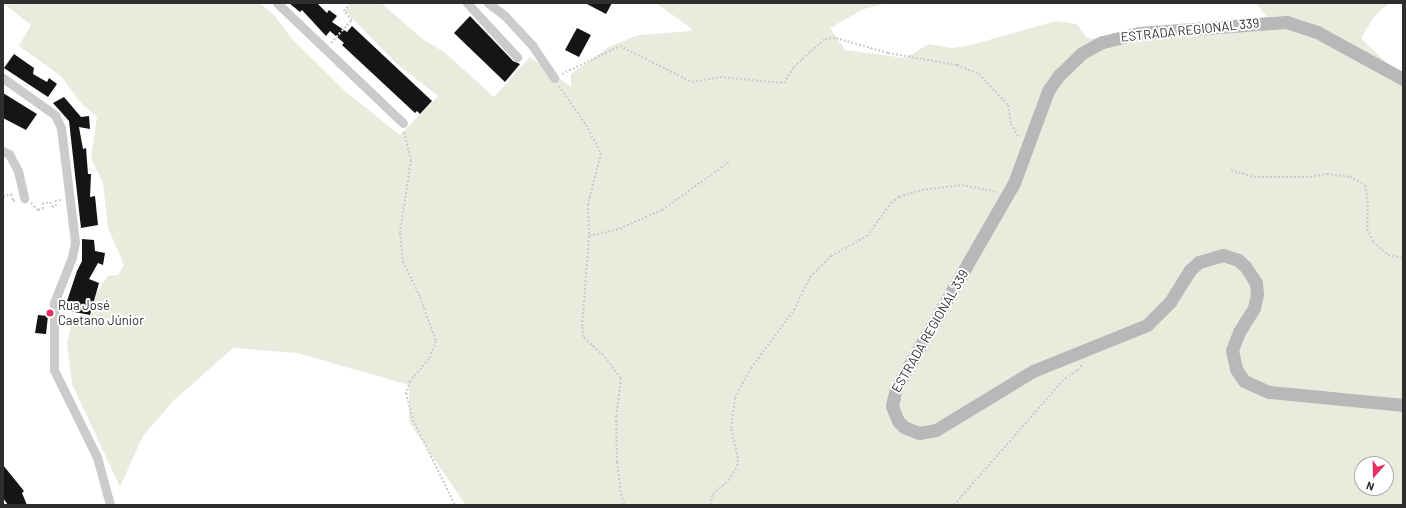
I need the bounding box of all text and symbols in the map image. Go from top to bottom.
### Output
street label: ESTRADA REGIONAL 339 [1120,15,1260,45]
street label: ESTRADA REGIONAL 339 [888,267,972,395]
place label: Rua José Caetano Júnior [58,298,144,329]
marker: Rua José Caetano Júnior [45,308,55,318]
north arrow [1354,456,1394,496]
text: N [1364,479,1376,494]

